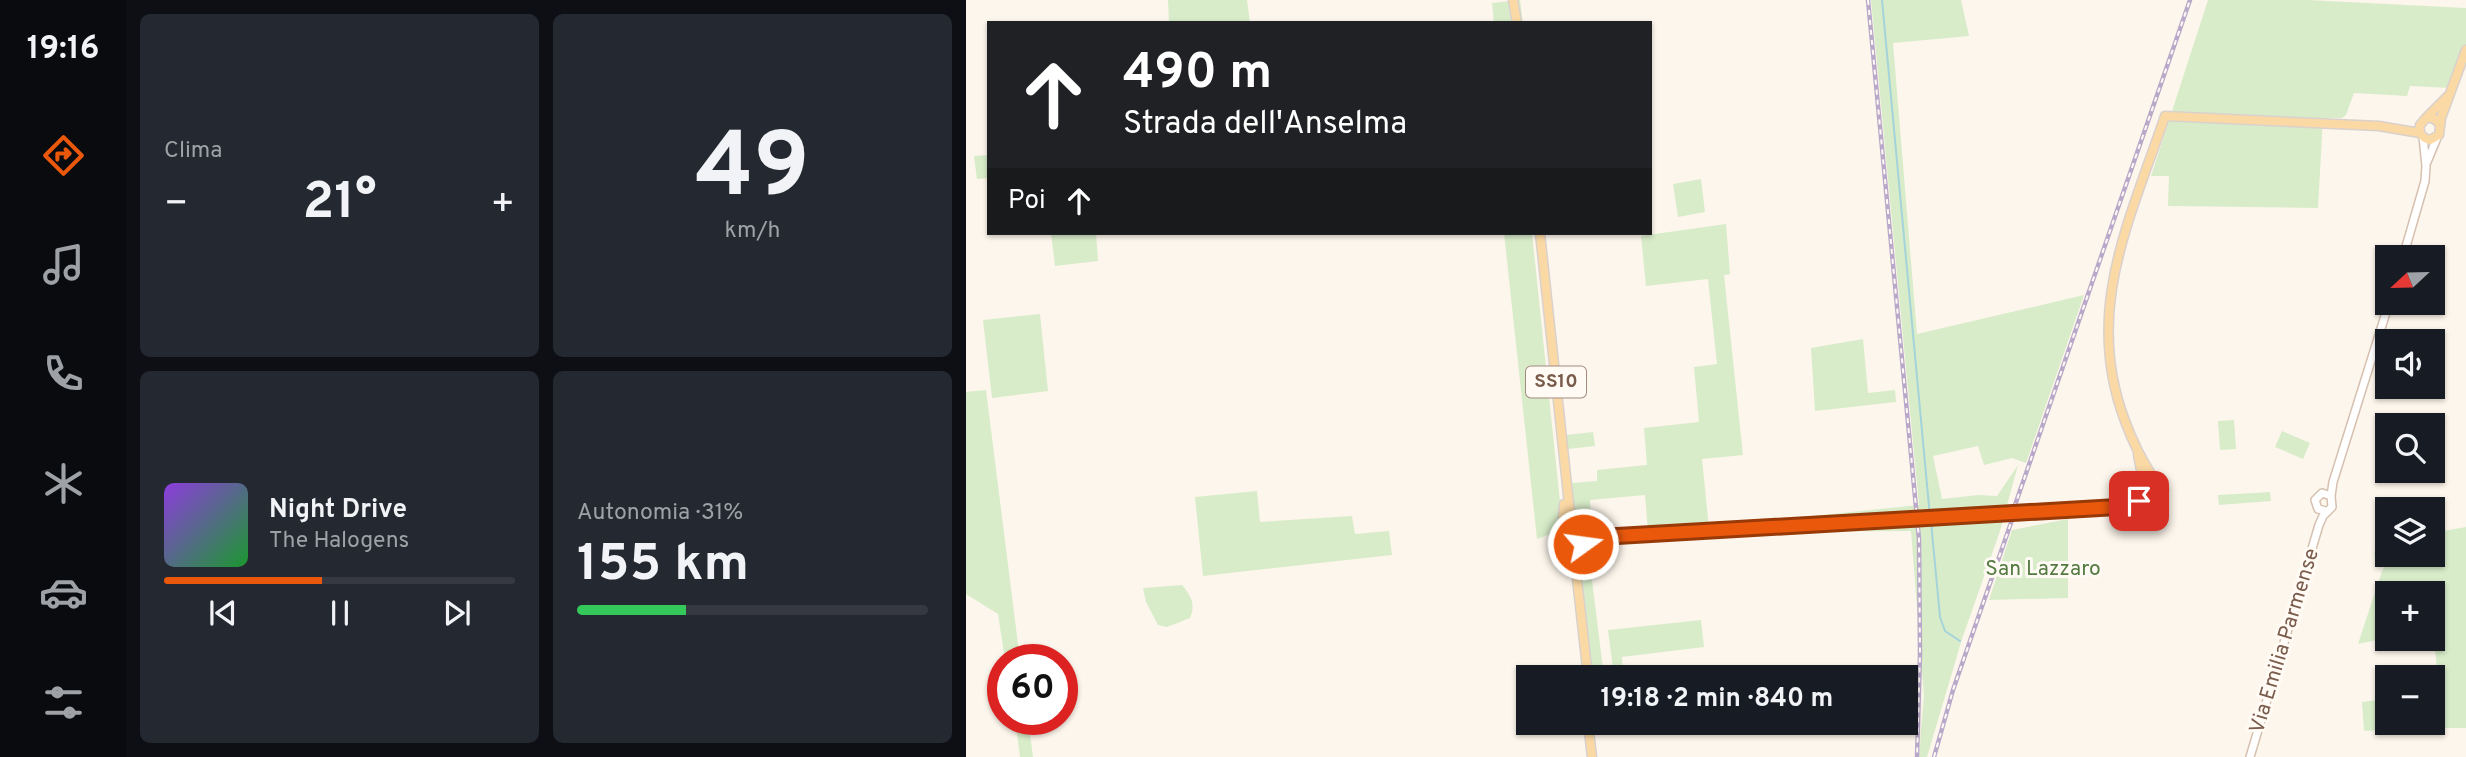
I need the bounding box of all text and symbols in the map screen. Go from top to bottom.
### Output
text: 19:16 [27,30,99,70]
text: 490 m [1123,44,1272,106]
icon: ahead [1008,49,1099,140]
text: Strada dell'Anselma [1123,105,1407,145]
text: 49 [695,114,810,229]
icon: directions [39,131,88,180]
text: Clima [164,137,222,166]
text: 21° [302,171,377,237]
text: − [164,181,189,230]
text: + [490,181,515,230]
icon: ahead [1060,182,1098,220]
text: Poi [1008,185,1046,218]
text: km/h [725,217,780,246]
icon: music [39,240,88,289]
north arrow [2375,245,2445,315]
map controls [2375,245,2445,735]
button: sound [2375,329,2445,399]
icon: phone [39,349,88,398]
road number: SS10 [1526,366,1586,398]
button: search [2375,413,2445,483]
icon: climate [39,459,88,508]
pin [2109,471,2169,531]
icon: arrive [2120,482,2158,520]
text: Night Drive [269,494,407,527]
button: layers [2375,497,2445,567]
text: Autonomia · 31% [577,499,743,528]
position arrow [1546,507,1620,581]
text: The Halogens [269,527,409,556]
text: 155 km [577,533,749,599]
street label: Via Emilia Parmense [2244,545,2326,737]
park label: San Lazzaro [1985,556,2101,583]
icon: car [39,568,88,617]
button: + [2375,581,2445,651]
icon: previous [204,594,242,632]
icon: pause [321,594,359,632]
icon: next [438,594,476,632]
speed limit sign: 60 [987,644,1078,735]
button: − [2375,665,2445,735]
icon: filters [39,678,88,727]
text: 19:18 · 2 min · 840 m [1601,683,1833,716]

